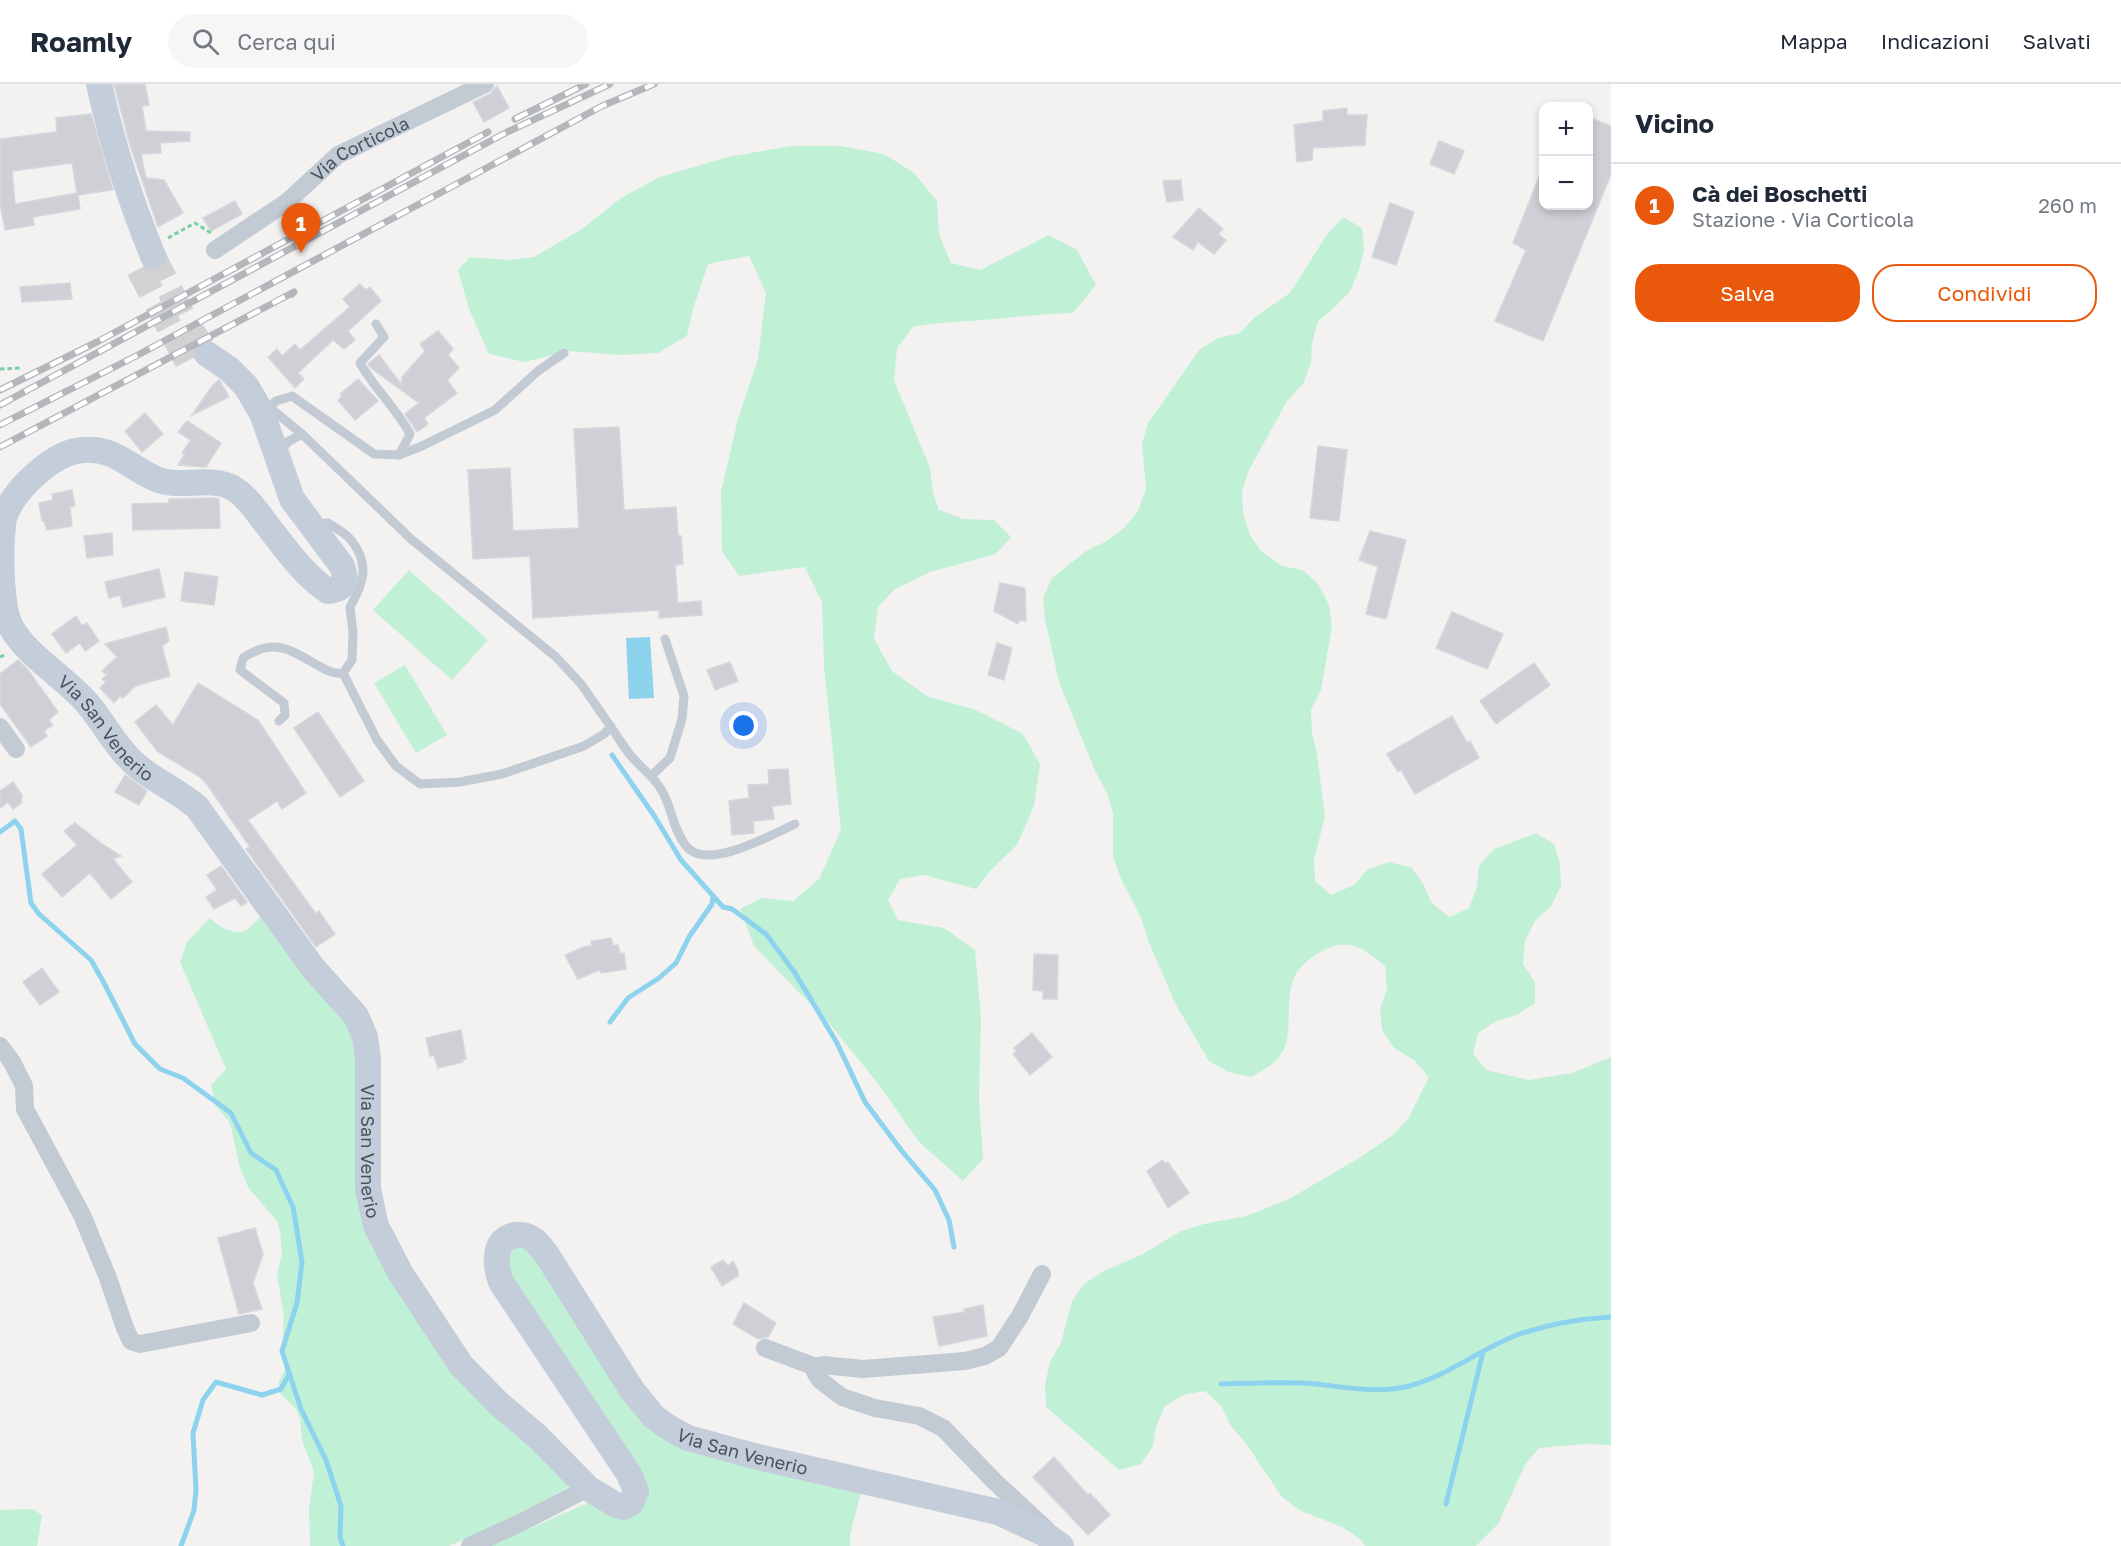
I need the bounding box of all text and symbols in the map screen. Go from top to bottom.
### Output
search box [168,14,588,68]
text: Roamly [30,25,132,58]
icon: search [189,25,222,58]
text: Cerca qui [237,28,336,55]
text: Mappa [1780,28,1848,54]
text: Indicazioni [1881,28,1990,54]
text: Salvati [2023,28,2091,54]
map controls [1539,102,1593,210]
button: + [1539,102,1593,156]
text: Vicino [1635,108,1714,139]
street label: Via Corticola [306,111,412,186]
button: − [1539,156,1593,210]
text: Cà dei Boschetti [1692,180,1867,207]
text: 1 [1649,193,1660,217]
text: 260 m [2038,193,2097,217]
pin: 1 [282,204,320,253]
text: Stazione · Via Corticola [1692,207,1914,231]
button: Salva [1635,264,1860,322]
button: Condividi [1872,264,2097,322]
street label: Via San Venerio [54,670,158,786]
your location [729,711,758,740]
street label: Via San Venerio [356,1084,385,1220]
street label: Via San Venerio [673,1423,810,1479]

